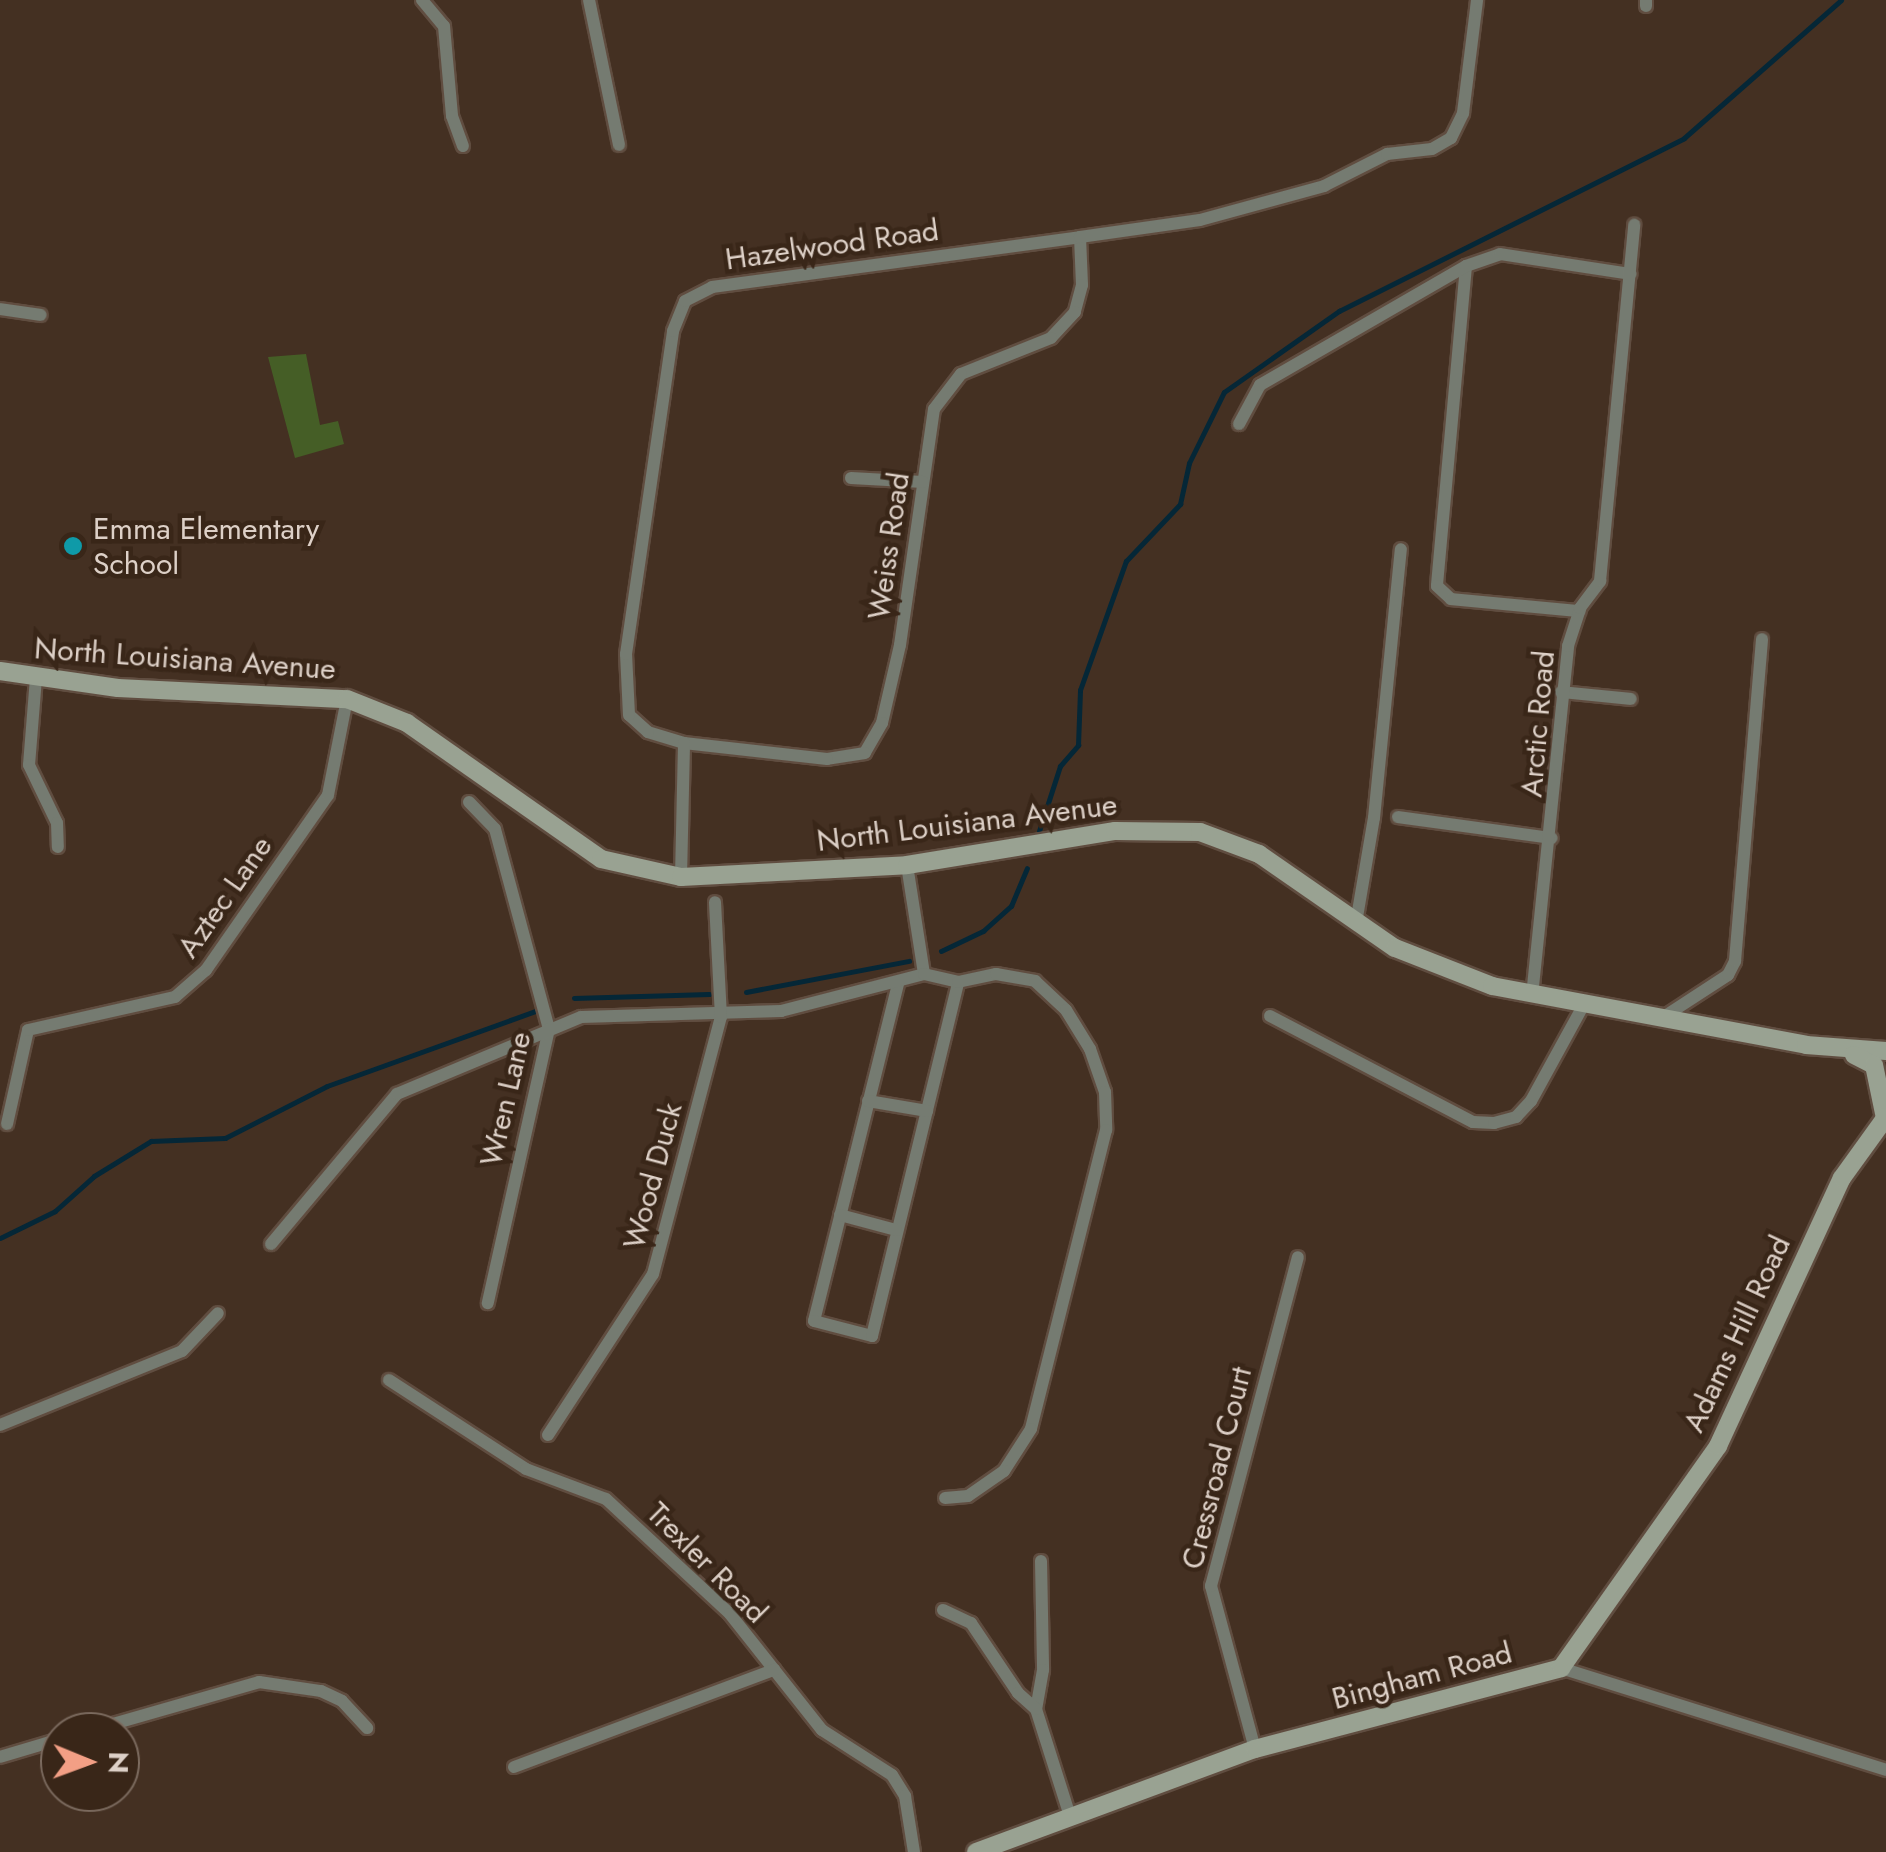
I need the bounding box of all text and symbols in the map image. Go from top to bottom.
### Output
street label: Hazelwood Road [723,212,941,278]
street label: Weiss Road [861,470,917,622]
place label: Emma Elementary School [93,511,319,582]
marker: Emma Elementary School [62,535,84,557]
street label: North Louisiana Avenue [33,631,337,687]
street label: Arctic Road [1514,649,1562,799]
street label: North Louisiana Avenue [815,787,1119,859]
street label: Aztec Lane [170,829,280,965]
street label: Wren Lane [473,1028,539,1170]
street label: Wood Duck [616,1099,690,1253]
street label: Adams Hill Road [1676,1230,1798,1438]
street label: Cressroad Court [1175,1363,1259,1573]
street label: Trexler Road [639,1495,775,1631]
street label: Bingham Road [1328,1635,1516,1717]
north arrow [40,1712,140,1812]
text: N [98,1751,139,1774]

